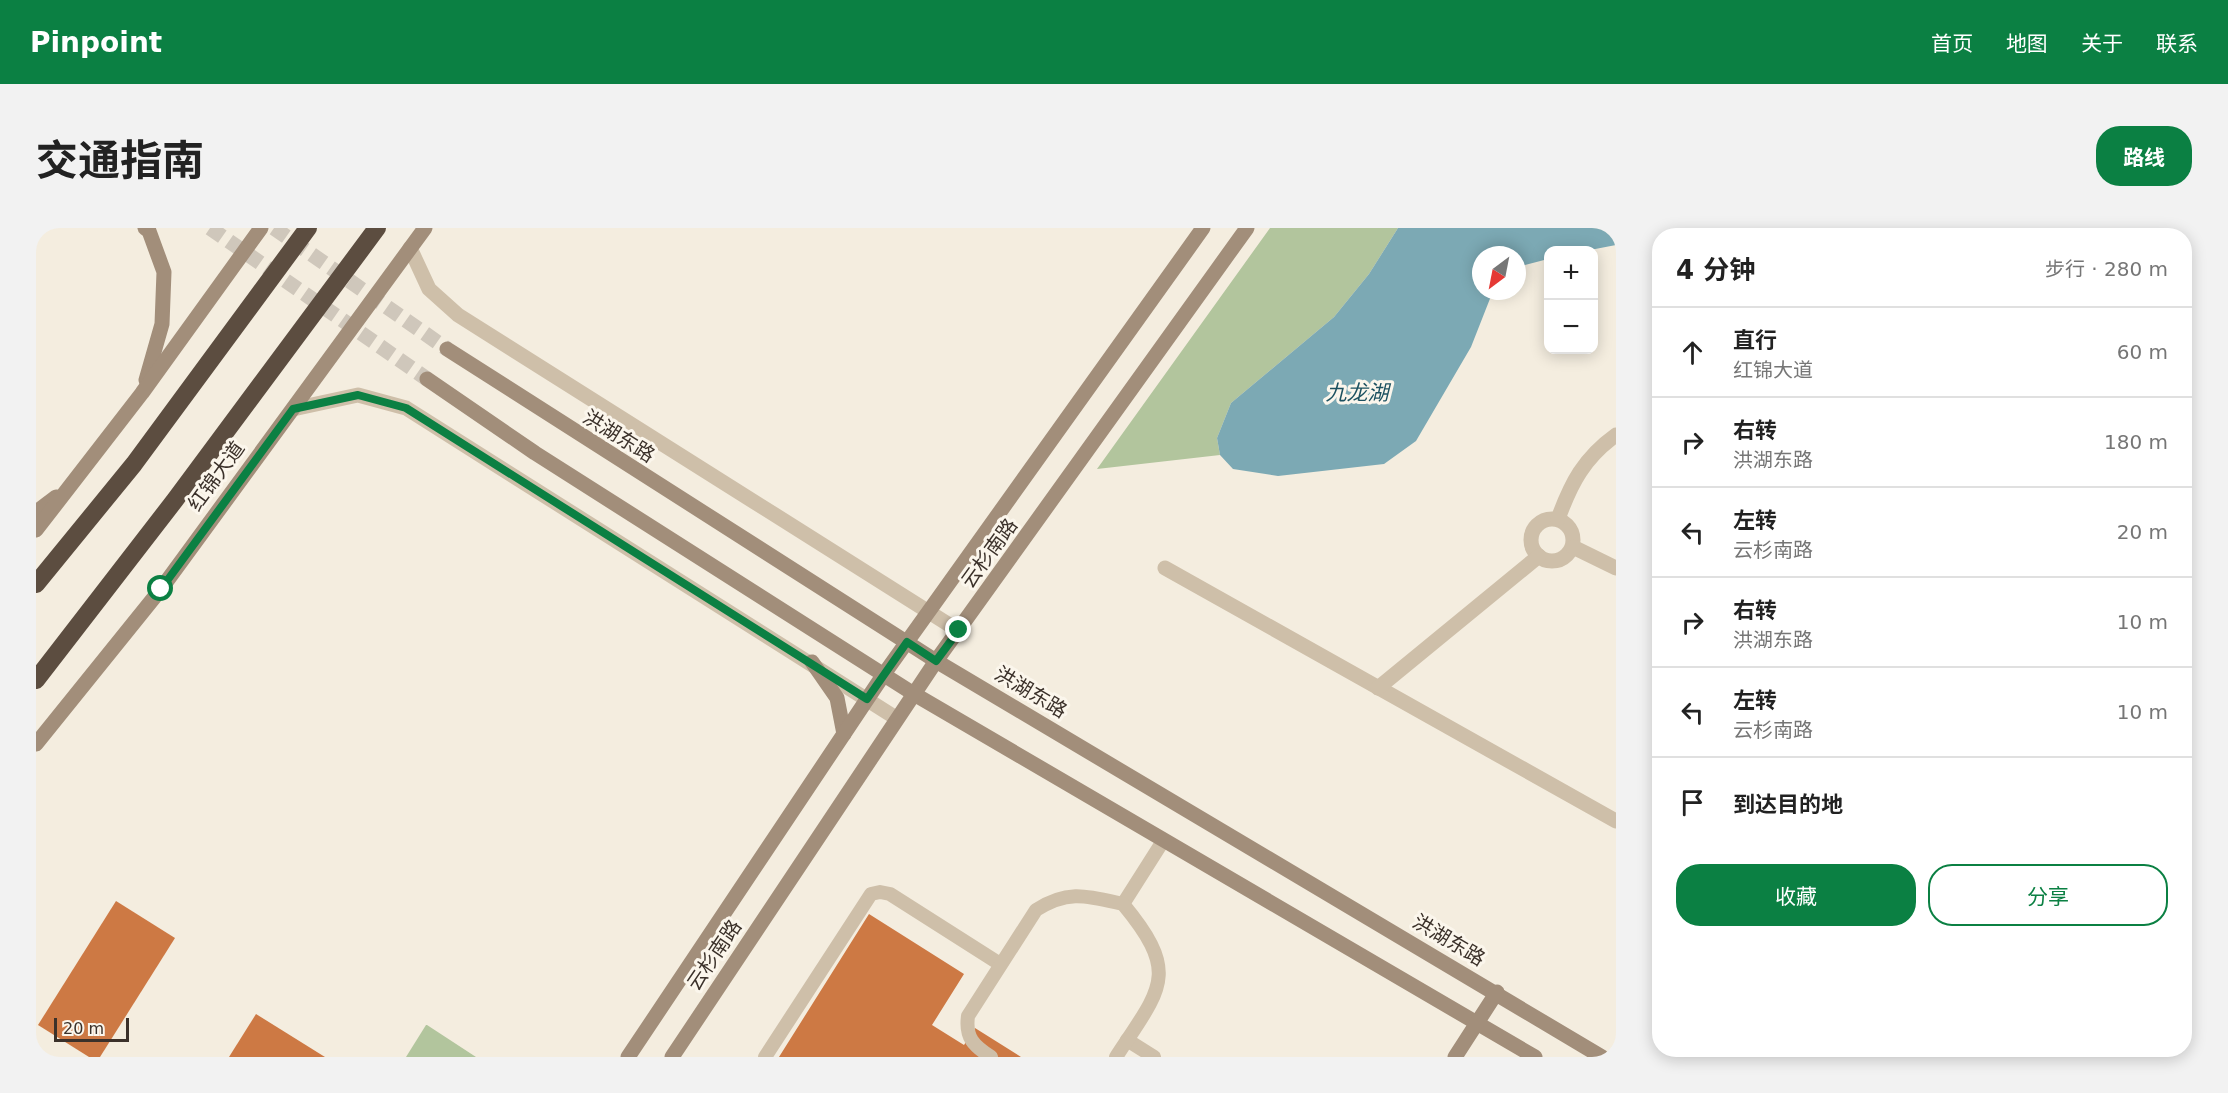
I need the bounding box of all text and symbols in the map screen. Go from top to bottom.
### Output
text: Pinpoint [30,26,162,59]
text: 首页 [1931,32,1973,56]
text: 地图 [2006,32,2048,56]
text: 关于 [2081,32,2123,56]
text: 联系 [2156,32,2198,56]
button: 路线 [2096,126,2192,186]
text: 交通指南 [36,136,204,185]
north arrow [1472,246,1526,300]
map controls [1544,246,1598,354]
button: + [1544,246,1598,300]
text: 4 分钟 [1676,255,1755,285]
text: 步行 · 280 m [2045,257,2168,281]
button: − [1544,300,1598,354]
text: 直行 [1733,328,1777,353]
icon: ahead [1676,336,1709,369]
text: 60 m [2117,340,2168,364]
text: 红锦大道 [1733,358,1813,382]
water label: 九龙湖 [1326,381,1391,405]
street label: 洪湖东路 [579,405,659,467]
text: 右转 [1733,418,1777,443]
icon: right [1676,426,1709,459]
text: 180 m [2104,430,2168,454]
street label: 红锦大道 [183,437,249,515]
text: 洪湖东路 [1733,448,1813,472]
text: 左转 [1733,508,1777,533]
street label: 云杉南路 [956,514,1022,592]
icon: left [1676,516,1709,549]
text: 20 m [2117,520,2168,544]
text: 云杉南路 [1733,538,1813,562]
route start [147,575,173,601]
text: 右转 [1733,598,1777,623]
icon: right [1676,606,1709,639]
text: 10 m [2117,610,2168,634]
route end [945,616,971,642]
text: 洪湖东路 [1733,628,1813,652]
street label: 洪湖东路 [991,661,1071,723]
text: 左转 [1733,688,1777,713]
icon: left [1676,696,1709,729]
text: 10 m [2117,700,2168,724]
text: 云杉南路 [1733,718,1813,742]
icon: arrive [1676,786,1709,819]
text: 到达目的地 [1733,792,1843,817]
button: 收藏 [1676,864,1916,926]
button: 分享 [1928,864,2168,926]
street label: 洪湖东路 [1409,909,1489,971]
street label: 云杉南路 [682,915,746,995]
scale bar [54,1015,129,1042]
text: 20 m [63,1019,104,1038]

